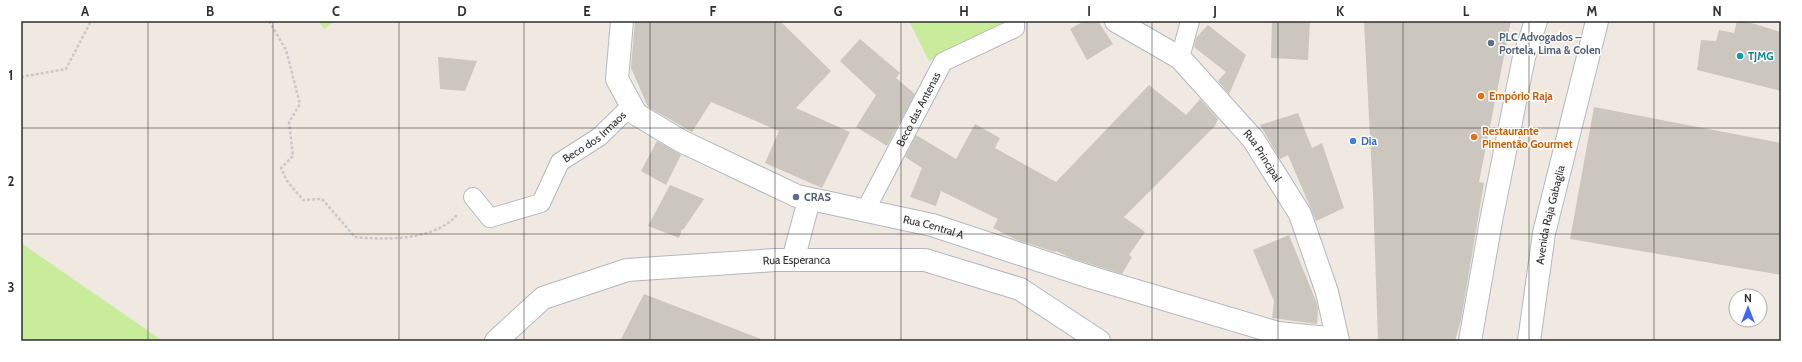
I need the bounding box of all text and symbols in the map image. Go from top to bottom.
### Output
text: A [81,3,90,19]
text: B [206,3,214,19]
text: C [332,3,340,19]
text: D [457,3,467,19]
text: E [583,3,591,19]
text: F [710,3,717,19]
text: G [834,3,843,19]
text: H [959,3,969,19]
text: I [1087,3,1091,19]
text: J [1212,3,1217,19]
text: K [1336,3,1345,19]
text: L [1463,3,1470,19]
text: M [1587,3,1598,19]
text: N [1712,3,1722,19]
place label: PLC Advogados – Portela, Lima & Colen [1499,30,1601,57]
marker: PLC Advogados – Portela, Lima & Colen [1486,38,1496,48]
place label: TJMG [1748,49,1774,63]
marker: TJMG [1735,51,1745,61]
text: 1 [9,67,13,83]
street label: Beco das Antenas [893,69,944,149]
place label: Empório Raja [1489,89,1553,103]
marker: Empório Raja [1476,91,1486,101]
street label: Beco dos Irmaos [560,108,629,166]
place label: Restaurante Pimentão Gourmet [1482,124,1573,151]
street label: Rua Principal [1241,126,1285,184]
marker: Restaurante Pimentão Gourmet [1469,132,1479,142]
place label: Dia [1361,134,1377,148]
marker: Dia [1348,136,1358,146]
street label: Avenida Raja Gabaglia [1533,163,1568,265]
text: 2 [8,173,15,189]
place label: CRAS [804,190,831,204]
marker: CRAS [791,192,801,202]
street label: Rua Central A [902,212,966,242]
street label: Rua Esperanca [762,253,831,268]
text: 3 [7,279,15,295]
north arrow [1728,288,1768,328]
text: N [1744,291,1752,305]

